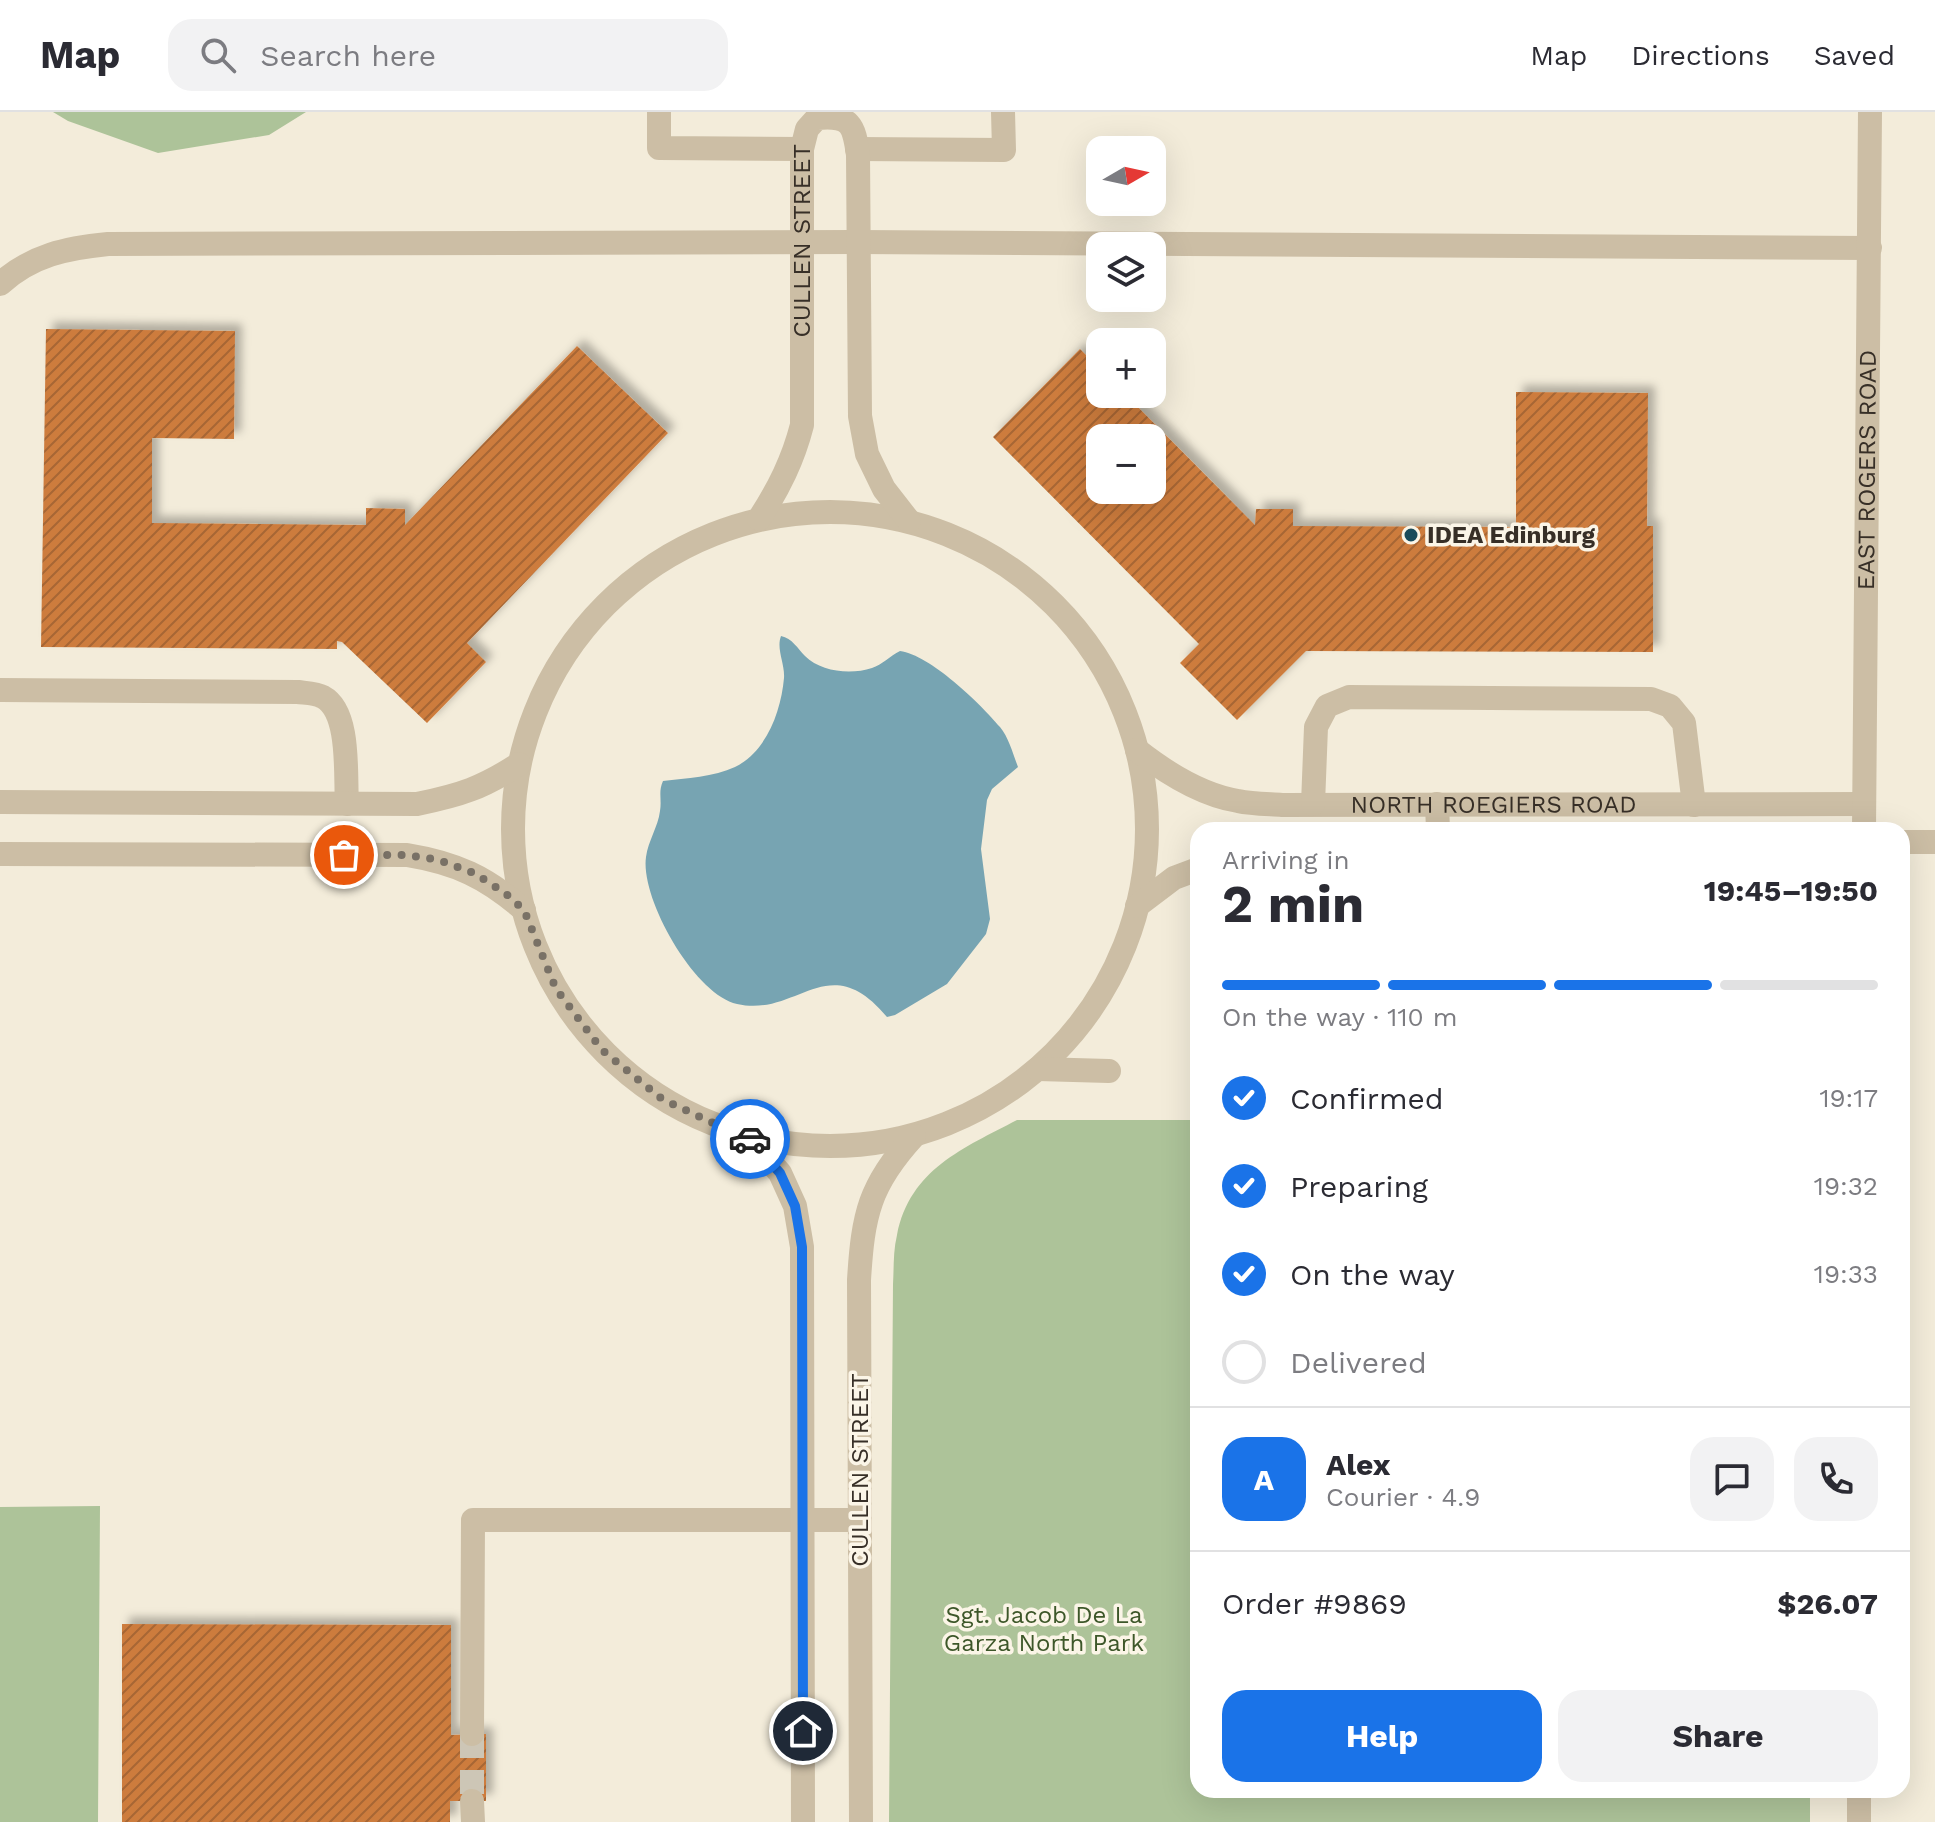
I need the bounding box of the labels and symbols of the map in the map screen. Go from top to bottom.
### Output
north arrow [1086,136,1166,216]
street label: CULLEN STREET [788,144,816,338]
street label: EAST ROGERS ROAD [1852,350,1882,590]
place label: IDEA Edinburg [1427,521,1595,549]
marker: IDEA Edinburg [1402,526,1420,544]
street label: NORTH ROEGIERS ROAD [1351,790,1636,819]
pin [310,821,378,889]
courier [710,1099,790,1179]
street label: CULLEN STREET [846,1373,874,1567]
park label: Sgt. Jacob De La Garza North Park [944,1601,1145,1657]
pin [769,1697,837,1765]

